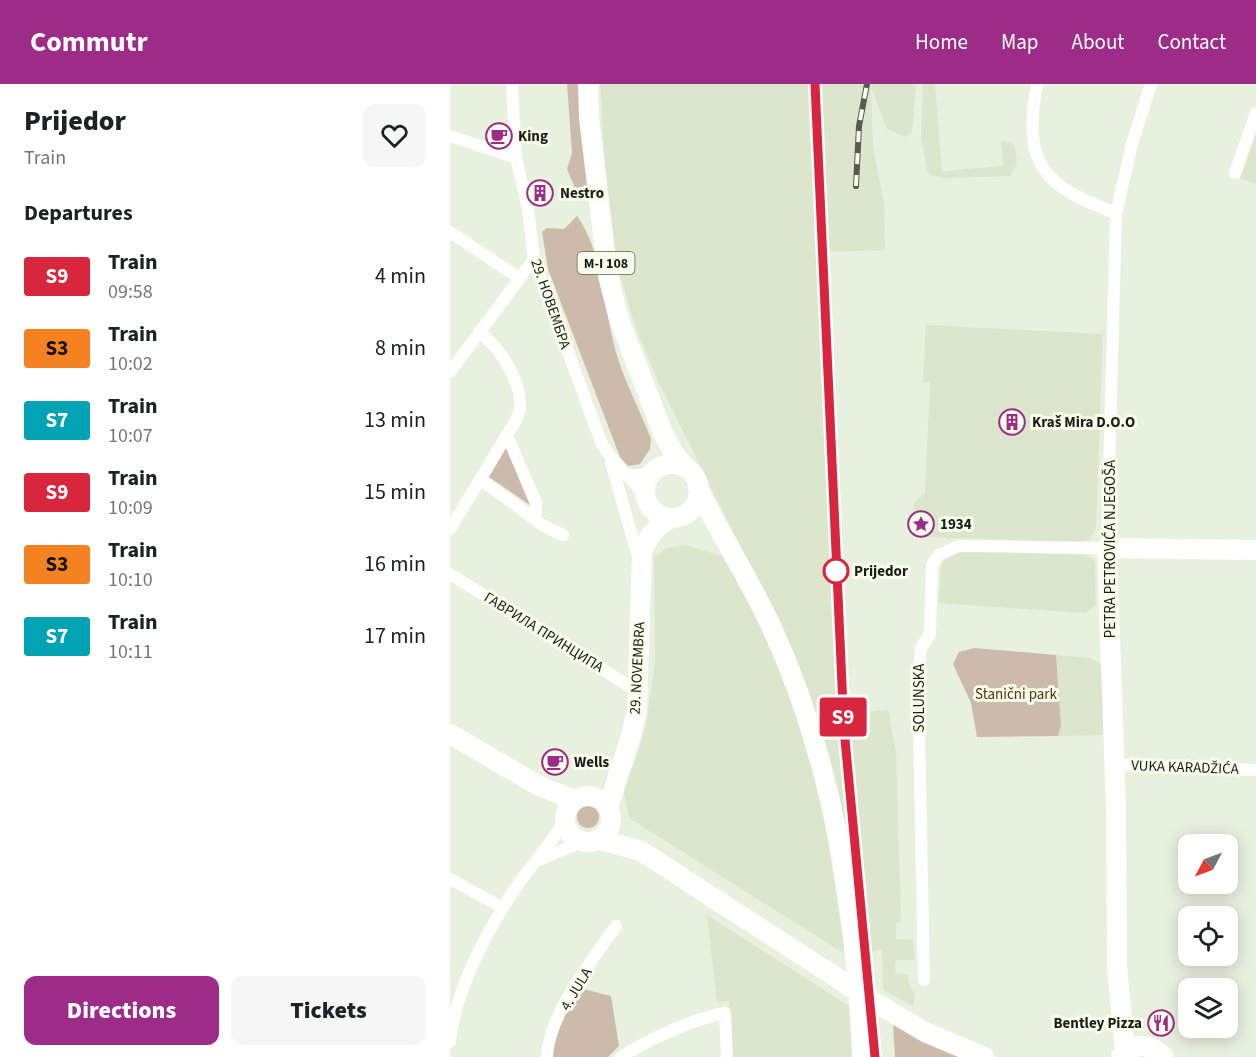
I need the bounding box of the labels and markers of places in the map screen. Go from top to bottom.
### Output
cafe icon: King [484,121,514,151]
place label: King [518,126,548,147]
building icon: Nestro [525,178,555,208]
place label: Nestro [560,183,604,204]
building icon: Kraš Mira D.O.O [997,407,1027,437]
place label: Kraš Mira D.O.O [1032,412,1135,433]
place icon: 1934 [906,509,936,539]
place label: 1934 [940,514,972,535]
marker: Prijedor [823,558,849,584]
place label: Prijedor [854,561,908,582]
cafe icon: Wells [540,747,570,777]
place label: Wells [574,752,610,773]
restaurant icon: Bentley Pizza [1146,1008,1176,1038]
place label: Bentley Pizza [1053,1013,1142,1034]

